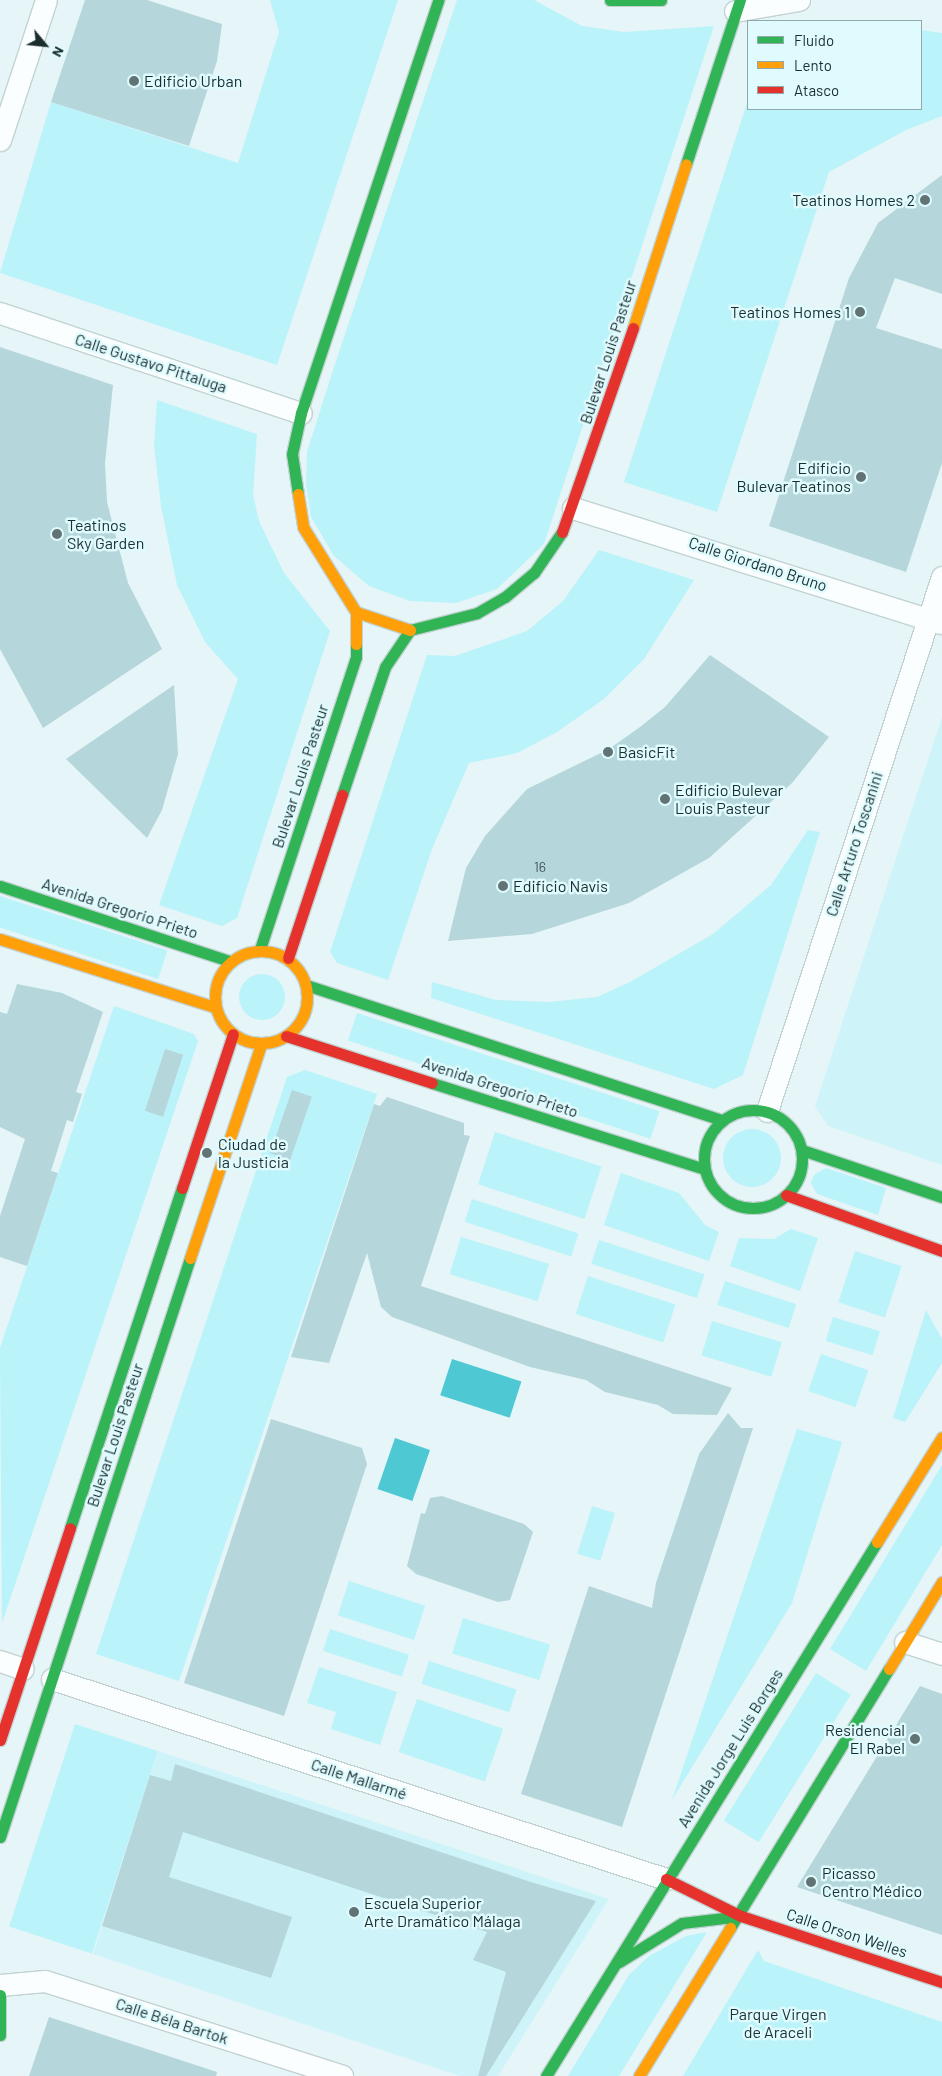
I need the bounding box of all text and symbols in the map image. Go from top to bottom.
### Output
north arrow [20,20,70,70]
legend [747,20,922,110]
text: Fluido [794,31,834,49]
text: N [49,44,68,60]
text: Lento [794,56,832,74]
place label: Edificio Urban [144,71,242,91]
marker: Edificio Urban [128,75,140,87]
text: Atasco [794,81,839,99]
place label: Teatinos Homes 2 [792,190,915,210]
marker: Teatinos Homes 2 [919,194,931,206]
street label: Bulevar Louis Pasteur [576,278,640,426]
place label: Teatinos Homes 1 [730,302,850,322]
marker: Teatinos Homes 1 [854,306,866,318]
street label: Calle Gustavo Pittaluga [73,329,229,397]
place label: Edificio Bulevar Teatinos [737,458,851,496]
marker: Edificio Bulevar Teatinos [855,471,867,483]
place label: Teatinos Sky Garden [67,515,144,553]
marker: Teatinos Sky Garden [51,528,63,540]
street label: Calle Giordano Bruno [686,533,830,595]
street label: Bulevar Louis Pasteur [268,702,332,850]
place label: BasicFit [618,742,675,762]
marker: BasicFit [602,746,614,758]
street label: Calle Arturo Toscanini [822,769,886,919]
place label: Edificio Bulevar Louis Pasteur [675,780,783,818]
marker: Edificio Bulevar Louis Pasteur [659,793,671,805]
house number: 16 [534,859,546,875]
street label: Avenida Gregorio Prieto [39,874,201,942]
place label: Edificio Navis [513,876,608,896]
marker: Edificio Navis [497,880,509,892]
street label: Avenida Gregorio Prieto [419,1053,581,1121]
place label: Ciudad de la Justicia [218,1134,289,1172]
marker: Ciudad de la Justicia [200,1146,214,1160]
street label: Bulevar Louis Pasteur [83,1361,147,1509]
street label: Avenida Jorge Luis Borges [673,1665,787,1831]
place label: Residencial El Rabel [825,1720,905,1758]
marker: Residencial El Rabel [909,1733,921,1745]
street label: Calle Mallarmé [309,1754,409,1804]
place label: Picasso Centro Médico [822,1863,922,1901]
marker: Picasso Centro Médico [804,1875,818,1889]
place label: Escuela Superior Arte Dramático Málaga [364,1893,521,1931]
street label: Calle Orson Welles [784,1904,910,1962]
marker: Escuela Superior Arte Dramático Málaga [348,1906,360,1918]
street label: Calle Béla Bartok [113,1994,231,2048]
park label: Parque Virgen de Araceli [729,2004,827,2042]

